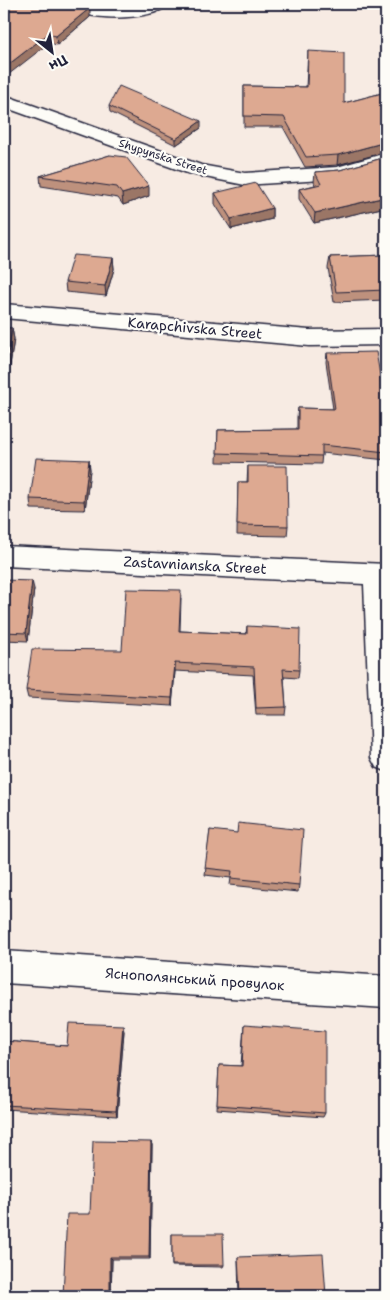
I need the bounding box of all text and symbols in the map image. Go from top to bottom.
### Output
north arrow [28,28,78,78]
text: Пн [46,51,71,76]
street label: Shypynska Street [117,136,209,178]
street label: Karapchivska Street [127,313,263,343]
street label: Zastavnianska Street [123,552,267,578]
street label: Яснополянський провулок [105,964,286,994]

